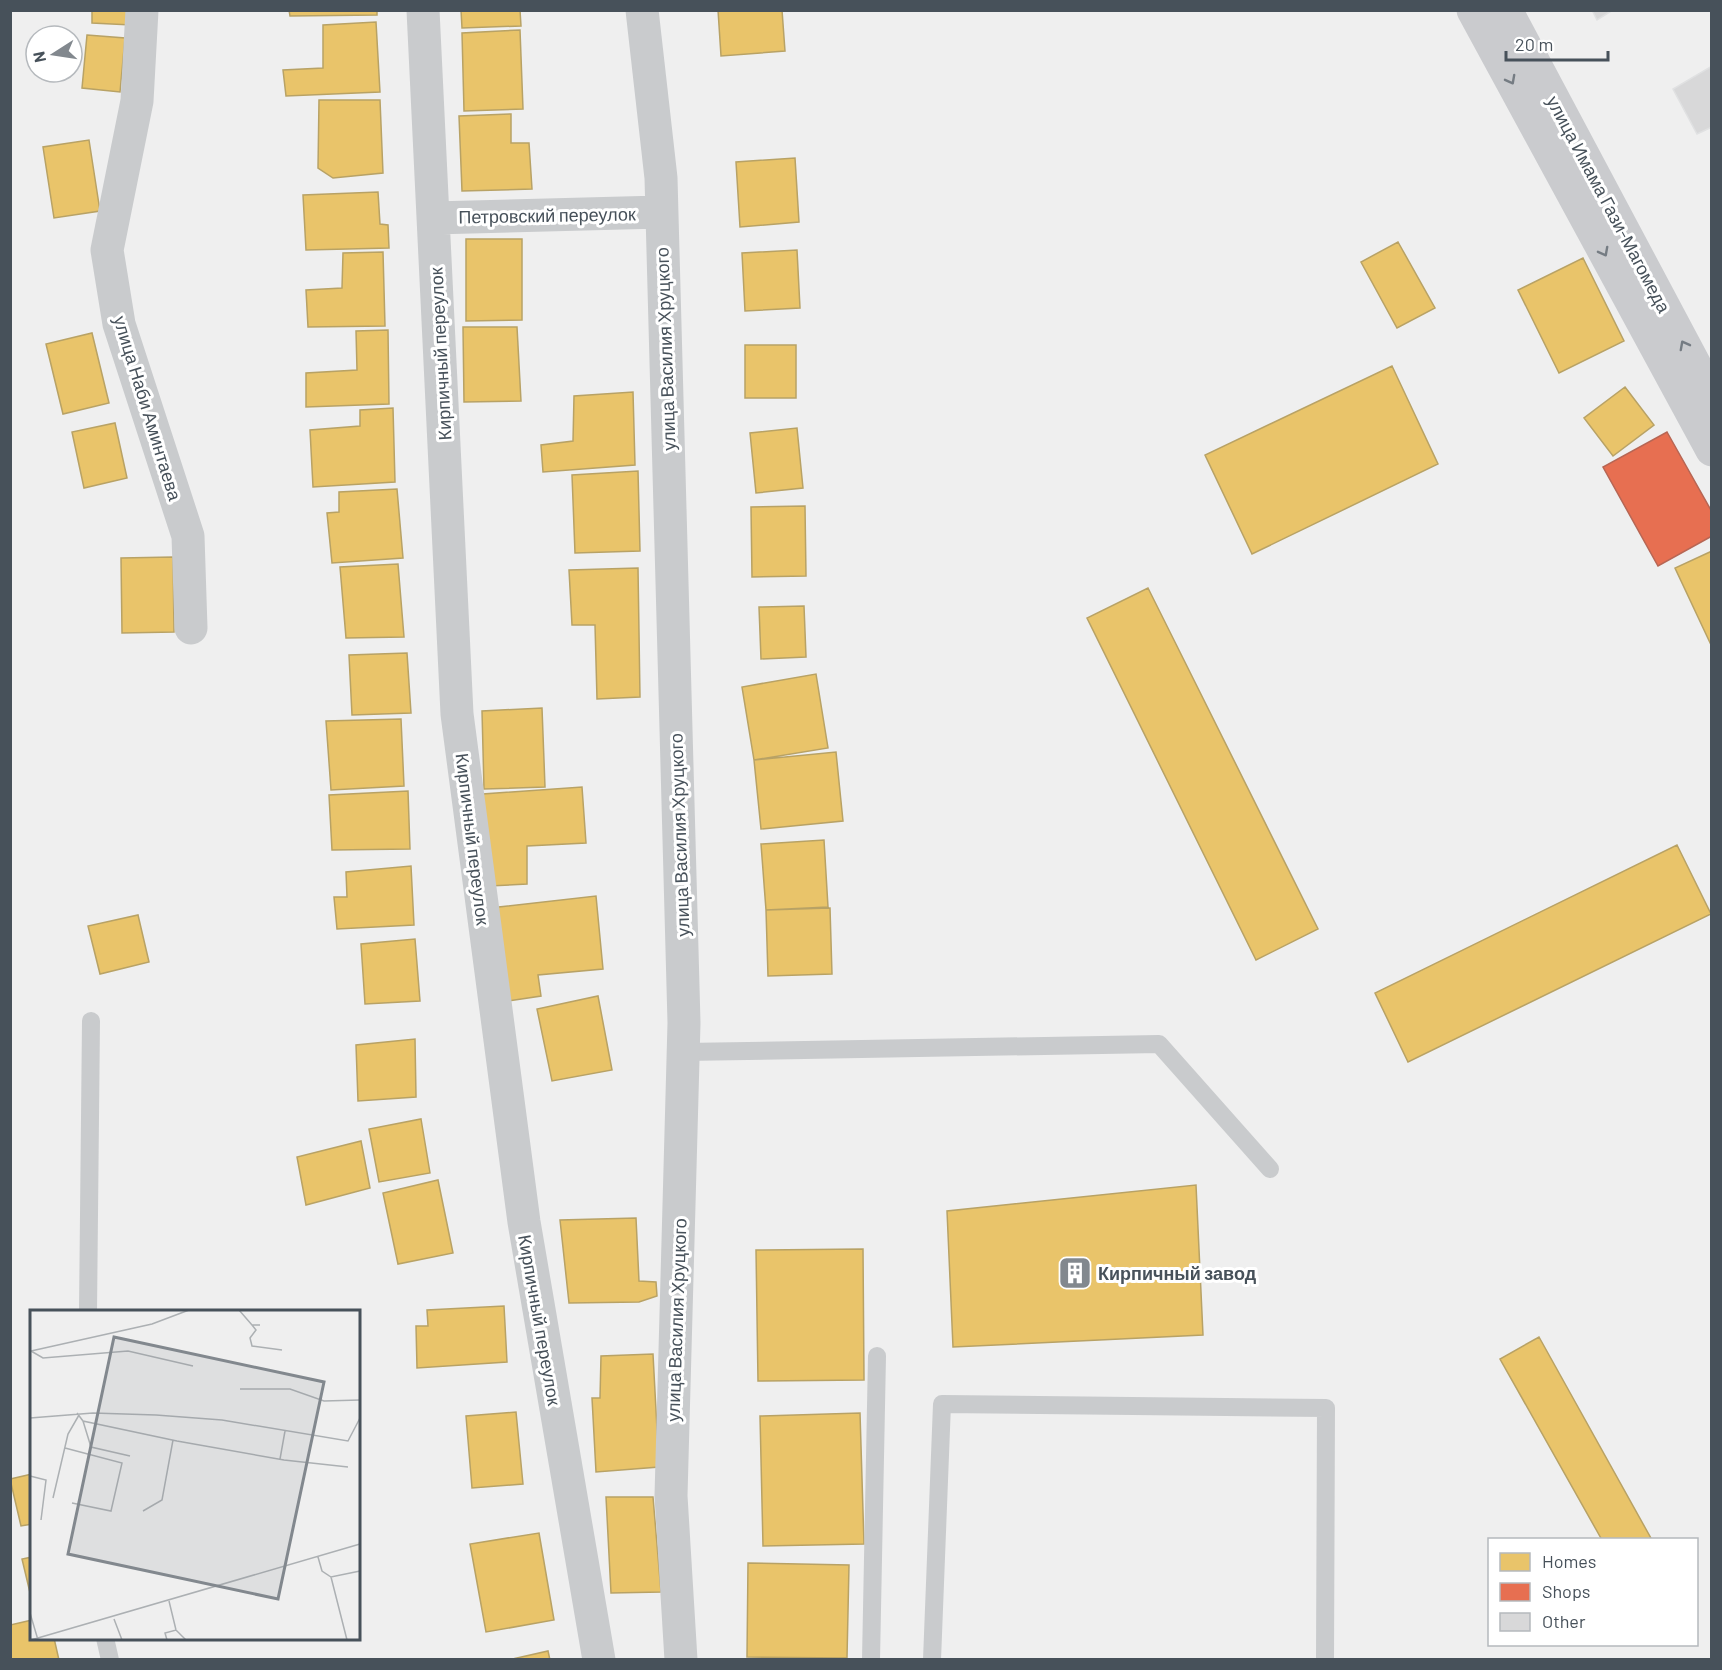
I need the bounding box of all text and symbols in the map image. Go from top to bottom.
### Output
north arrow [24,24,84,84]
scale bar [1506,24,1608,62]
text: 20 m [1515,33,1553,55]
text: N [28,50,49,64]
one-way arrow [1504,74,1515,85]
street label: улица Имама Гази-Магомеда [1542,92,1676,317]
street label: Петровский переулок [458,202,636,228]
one-way arrow [1597,246,1608,256]
street label: улица Василия Хруцкого [650,247,680,451]
street label: Кирпичный переулок [424,267,456,441]
street label: улица Наби Аминтаева [109,313,187,504]
one-way arrow [1680,341,1691,351]
street label: улица Василия Хруцкого [664,733,694,937]
street label: Кирпичный переулок [452,752,494,926]
street label: улица Василия Хруцкого [661,1218,691,1422]
street label: Кирпичный переулок [514,1233,566,1407]
building icon: Кирпичный завод [1057,1255,1093,1291]
place label: Кирпичный завод [1098,1262,1257,1284]
inset map [30,1310,360,1640]
legend [1488,1538,1698,1646]
text: Homes [1542,1550,1596,1572]
text: Shops [1542,1580,1591,1602]
text: Other [1542,1610,1586,1632]

